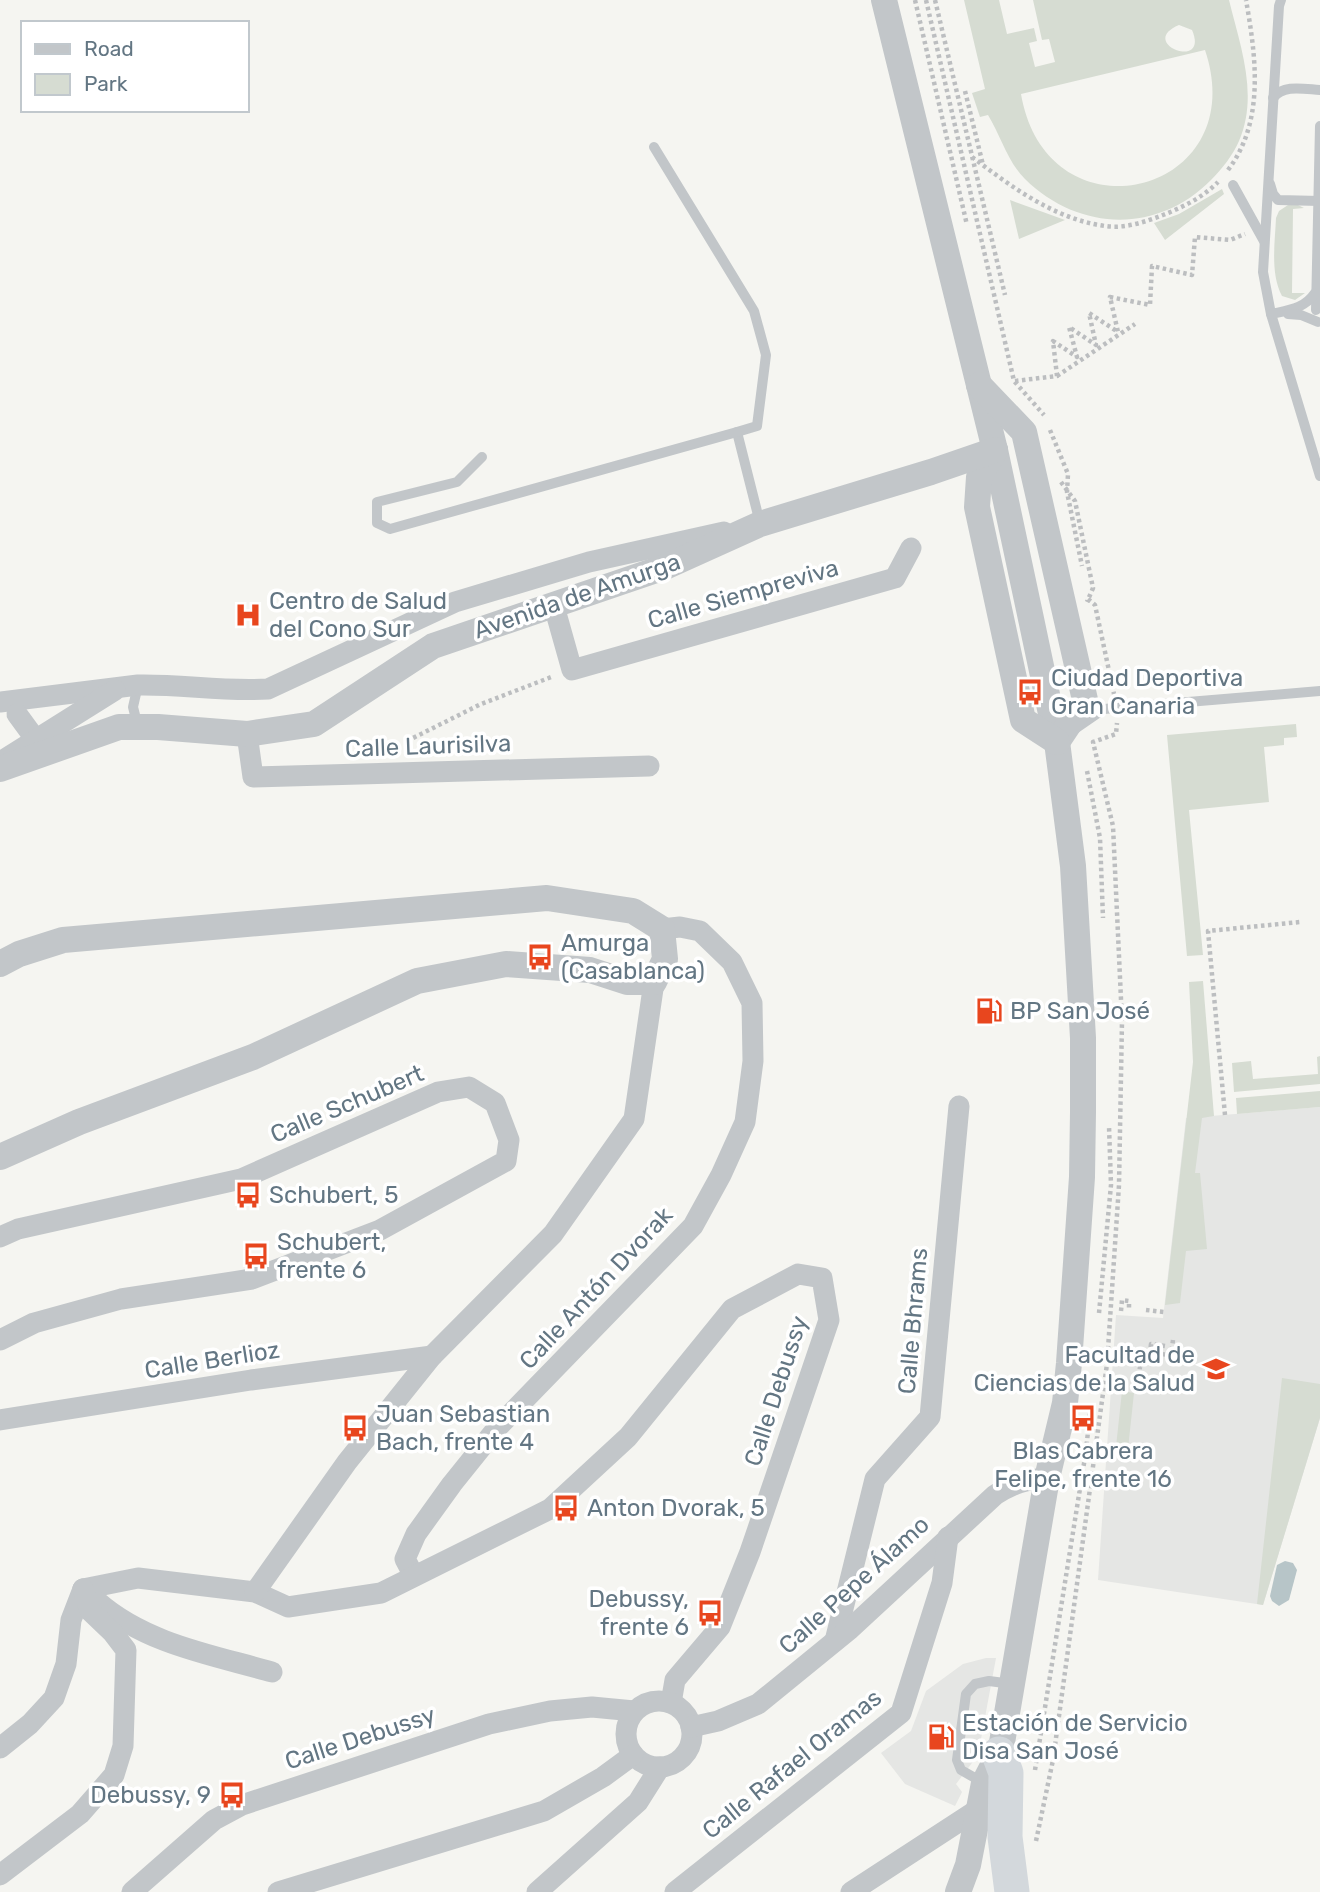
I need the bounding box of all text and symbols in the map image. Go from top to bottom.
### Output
legend [21,21,248,112]
text: Road [84,36,134,61]
text: Park [84,71,128,96]
street label: Avenida de Amurga [470,547,684,645]
street label: Calle Siempreviva [644,553,842,635]
place label: Centro de Salud del Cono Sur [269,587,447,643]
hospital icon: Centro de Salud del Cono Sur [233,600,263,630]
place label: Ciudad Deportiva Gran Canaria [1051,664,1243,720]
bus stop icon: Ciudad Deportiva Gran Canaria [1015,677,1045,707]
street label: Calle Laurisilva [344,729,512,763]
place label: Amurga (Casablanca) [561,929,705,985]
bus stop icon: Amurga (Casablanca) [525,942,555,972]
fuel station icon: BP San José [974,996,1004,1026]
place label: BP San José [1010,997,1150,1025]
street label: Calle Schubert [266,1059,428,1149]
bus stop icon: Schubert, 5 [233,1180,263,1210]
place label: Schubert, 5 [269,1181,399,1209]
street label: Calle Antón Dvorak [514,1201,679,1375]
place label: Schubert, frente 6 [277,1228,386,1284]
bus stop icon: Schubert, frente 6 [241,1241,271,1271]
street label: Calle Bhrams [893,1247,933,1395]
street label: Calle Debussy [739,1312,813,1470]
street label: Calle Berlioz [142,1336,282,1384]
place label: Facultad de Ciencias de la Salud [974,1341,1195,1397]
school or university icon: Facultad de Ciencias de la Salud [1201,1354,1231,1384]
place label: Juan Sebastian Bach, frente 4 [376,1400,550,1456]
bus stop icon: Blas Cabrera Felipe, frente 16 [1068,1403,1098,1433]
bus stop icon: Juan Sebastian Bach, frente 4 [340,1413,370,1443]
place label: Blas Cabrera Felipe, frente 16 [994,1437,1172,1493]
bus stop icon: Anton Dvorak, 5 [551,1493,581,1523]
place label: Anton Dvorak, 5 [587,1494,765,1522]
street label: Calle Pepe Álamo [773,1510,935,1660]
place label: Debussy, frente 6 [588,1585,689,1641]
bus stop icon: Debussy, frente 6 [695,1598,725,1628]
street label: Calle Rafael Oramas [697,1683,887,1845]
street label: Calle Debussy [281,1701,439,1775]
place label: Estación de Servicio Disa San José [962,1709,1188,1765]
fuel station icon: Estación de Servicio Disa San José [926,1722,956,1752]
bus stop icon: Debussy, 9 [217,1780,247,1810]
place label: Debussy, 9 [90,1781,211,1809]

